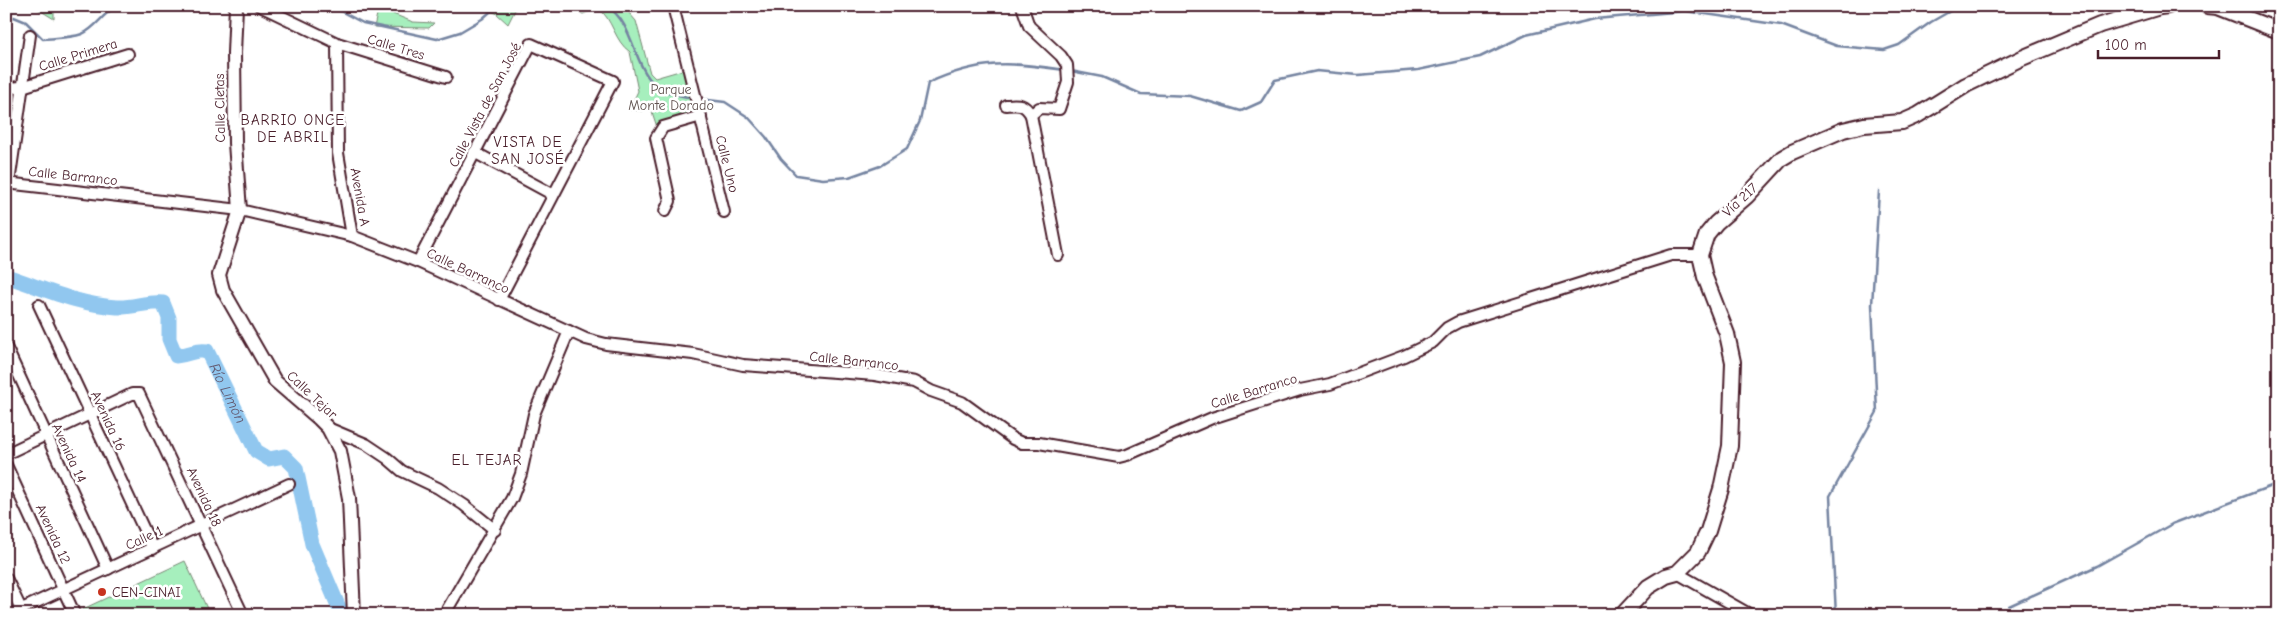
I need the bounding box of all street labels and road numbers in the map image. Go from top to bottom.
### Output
street label: Calle Tres [365,30,427,64]
street label: Calle Primera [37,35,119,75]
street label: Calle Vista de San José [445,40,525,170]
street label: Calle Cletas [211,73,229,143]
street label: Calle Uno [712,134,742,194]
street label: Calle Barranco [28,163,118,189]
street label: Avenida A [346,166,374,228]
street label: Vía 217 [1719,179,1761,221]
street label: Calle Barranco [424,244,512,298]
street label: Calle Barranco [809,348,899,374]
street label: Calle Tejar [283,367,341,423]
street label: Calle Barranco [1209,370,1299,412]
street label: Avenida 16 [87,388,129,454]
street label: Avenida 14 [48,421,90,485]
street label: Avenida 18 [183,465,225,529]
street label: Avenida 12 [32,501,74,567]
street label: Calle 1 [123,522,165,554]

